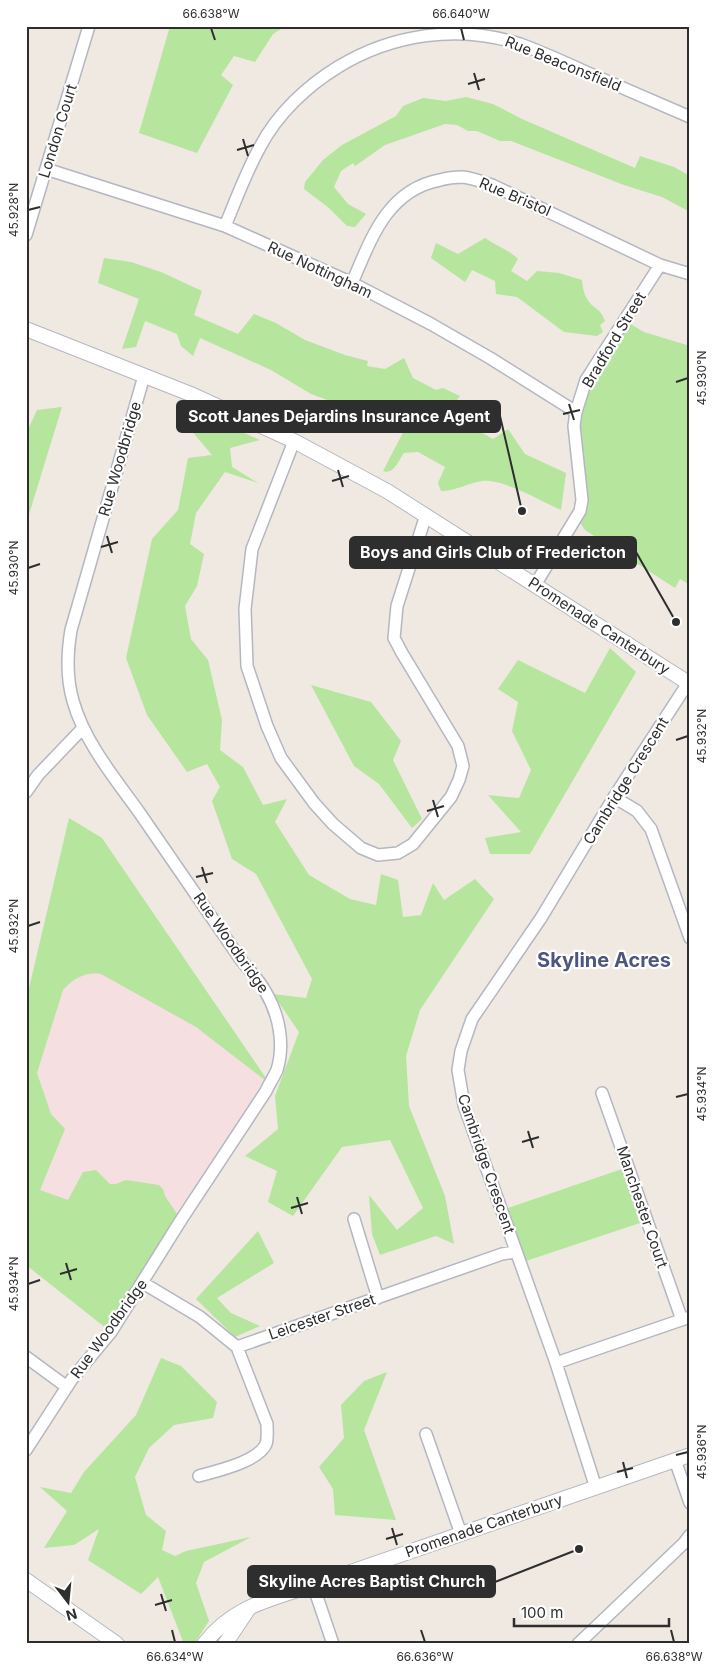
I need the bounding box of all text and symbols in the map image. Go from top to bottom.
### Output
text: 66.638°W [182,6,240,21]
text: 66.640°W [432,6,490,21]
street label: Rue Beaconsfield [502,32,624,96]
street label: London Court [34,82,81,180]
street label: Rue Bristol [476,173,554,220]
text: 45.928°N [6,183,21,237]
street label: Rue Nottingham [265,237,376,302]
street label: Bradford Street [578,288,650,391]
text: 45.930°N [694,350,709,406]
street label: Rue Woodbridge [94,399,145,518]
callout: Scott Janes Dejardins Insurance Agent [177,401,500,432]
text: Scott Janes Dejardins Insurance Agent [188,406,490,426]
callout: Boys and Girls Club of Fredericton [350,537,636,568]
text: 45.930°N [6,540,21,596]
text: Boys and Girls Club of Fredericton [360,542,626,562]
street label: Promenade Canterbury [525,573,674,679]
text: 45.932°N [694,709,709,763]
street label: Cambridge Crescent [579,713,673,848]
street label: Rue Woodbridge [190,889,273,997]
text: 45.932°N [6,899,21,953]
district label: Skyline Acres [537,948,671,972]
text: 45.934°N [694,1067,709,1121]
street label: Cambridge Crescent [454,1091,519,1236]
street label: Manchester Court [613,1143,672,1270]
text: 45.934°N [6,1257,21,1311]
street label: Rue Woodbridge [66,1275,151,1382]
street label: Leicester Street [266,1289,378,1344]
text: 45.936°N [694,1425,709,1479]
street label: Promenade Canterbury [403,1489,566,1561]
callout: Skyline Acres Baptist Church [248,1566,495,1597]
text: Skyline Acres Baptist Church [259,1571,485,1591]
north arrow [42,1578,92,1628]
scale bar [514,1595,668,1627]
text: 100 m [521,1603,563,1622]
text: N [64,1605,79,1625]
text: 66.634°W [146,1649,204,1664]
text: 66.636°W [396,1649,454,1664]
text: 66.638°W [645,1649,703,1664]

